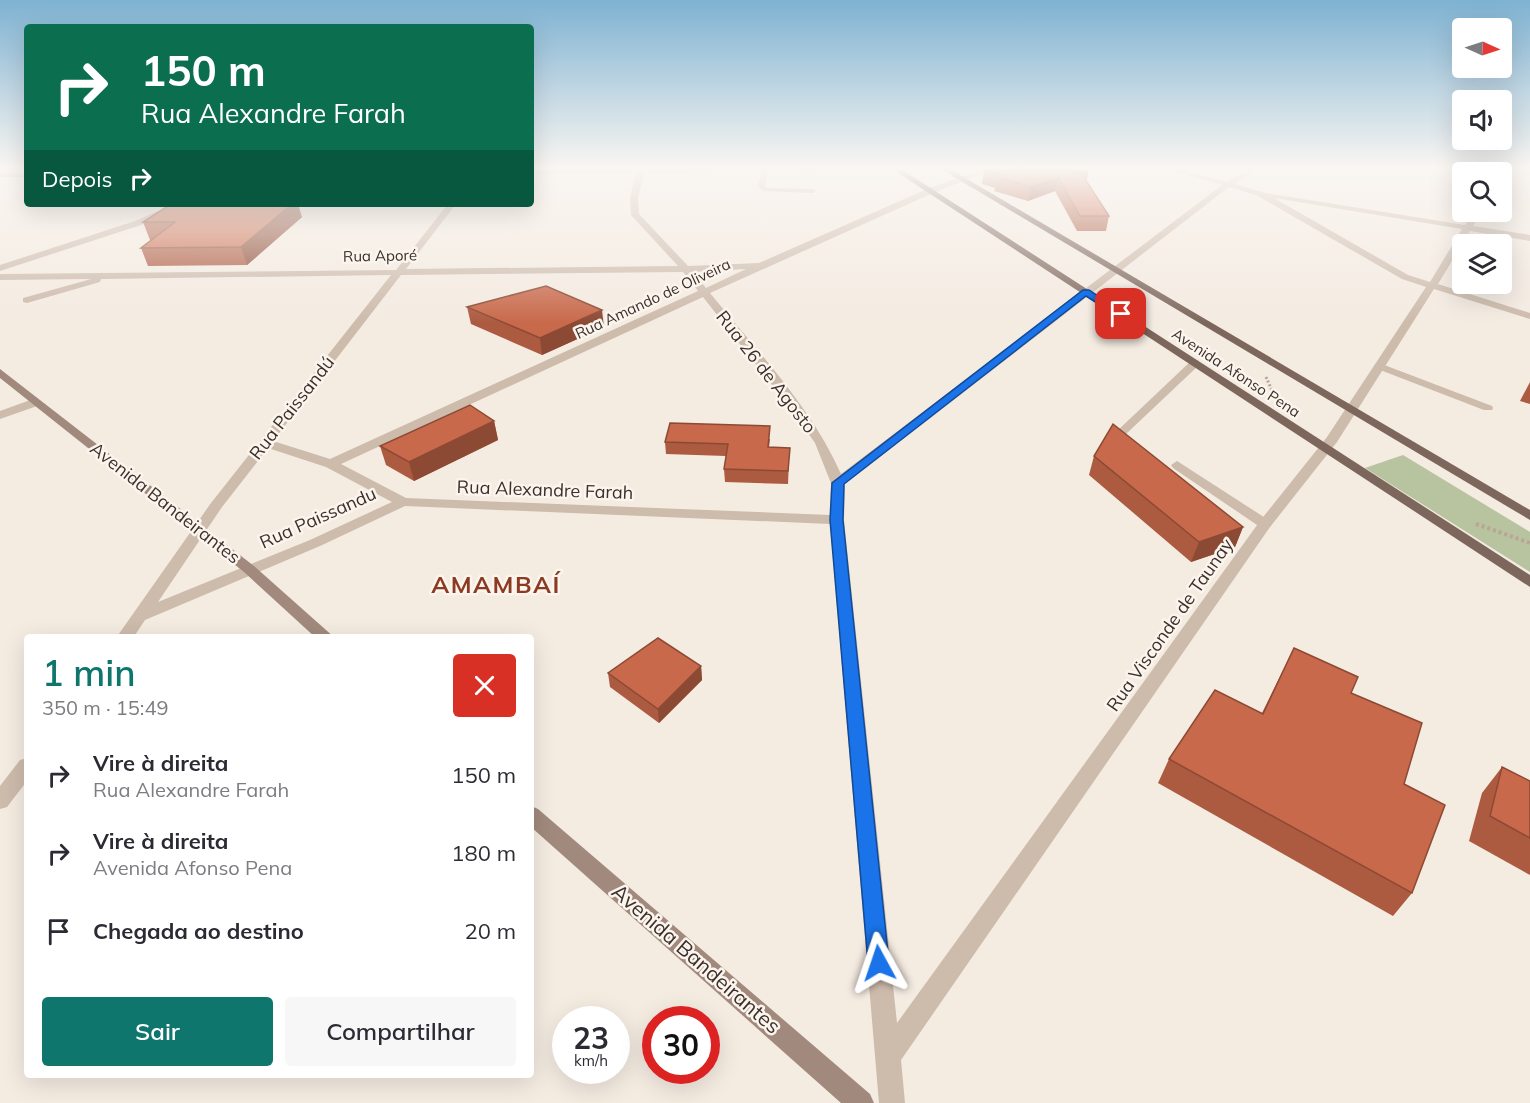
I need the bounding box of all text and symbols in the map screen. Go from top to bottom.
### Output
north arrow [1452,18,1512,78]
map controls [1452,18,1512,294]
text: 150 m [141,44,266,97]
icon: right [42,48,120,126]
button: sound [1452,90,1512,150]
text: Rua Alexandre Farah [141,96,406,130]
icon: right [124,162,157,195]
button: search [1452,162,1512,222]
text: Depois [42,165,112,193]
button: layers [1452,234,1512,294]
street label: Rua Aporé [343,245,417,266]
street label: Rua Amando de Oliveira [572,254,733,343]
pin [1095,288,1146,339]
icon: arrive [1104,297,1137,330]
street label: Rua 26 de Agosto [711,306,821,438]
street label: Avenida Afonso Pena [1168,324,1304,421]
street label: Rua Paissandú [244,351,339,464]
street label: Avenida Bandeirantes [86,437,245,568]
street label: Rua Alexandre Farah [456,475,634,504]
street label: Rua Paissandu [256,482,380,553]
street label: Rua Visconde de Taunay [1101,533,1238,716]
district label: AMAMBAÍ [431,569,561,599]
text: 1 min [42,650,136,695]
button: close [453,654,516,717]
text: 350 m · 15:49 [42,695,168,720]
text: Vire à direita [93,749,228,777]
icon: right [42,759,75,792]
text: 150 m [451,761,516,789]
text: Rua Alexandre Farah [93,777,289,802]
text: Vire à direita [93,827,228,855]
icon: right [42,837,75,870]
text: 180 m [451,839,516,867]
text: Avenida Afonso Pena [93,855,292,880]
street label: Avenida Bandeirantes [607,878,786,1039]
icon: arrive [42,915,75,948]
text: Chegada ao destino [93,917,304,945]
text: 20 m [465,917,516,945]
position arrow [847,931,911,995]
button: Sair [42,997,273,1066]
button: Compartilhar [285,997,516,1066]
speed limit sign: 30 [642,1006,720,1084]
text: 23 [573,1019,609,1057]
text: km/h [574,1051,608,1070]

